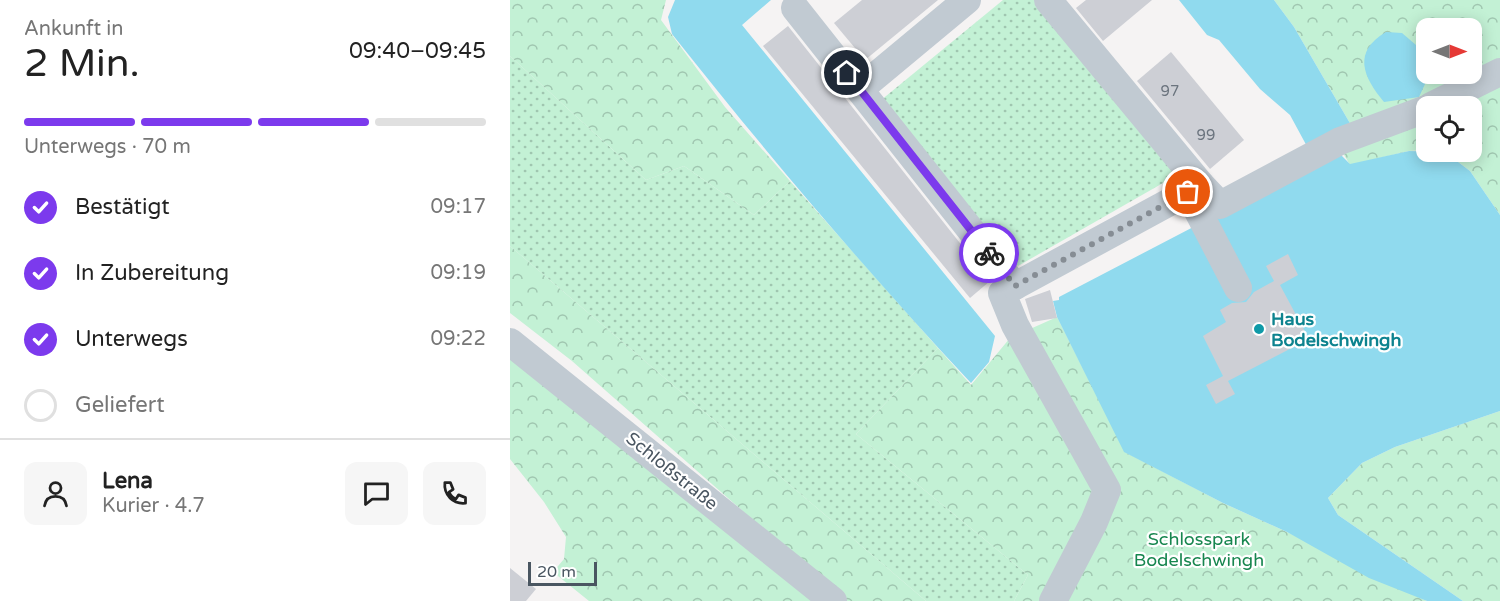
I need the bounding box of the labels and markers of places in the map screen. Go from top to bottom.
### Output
pin [821,47,872,98]
pin [1162,166,1213,217]
place label: Haus Bodelschwingh [1271,308,1401,351]
marker: Haus Bodelschwingh [1252,322,1266,336]

